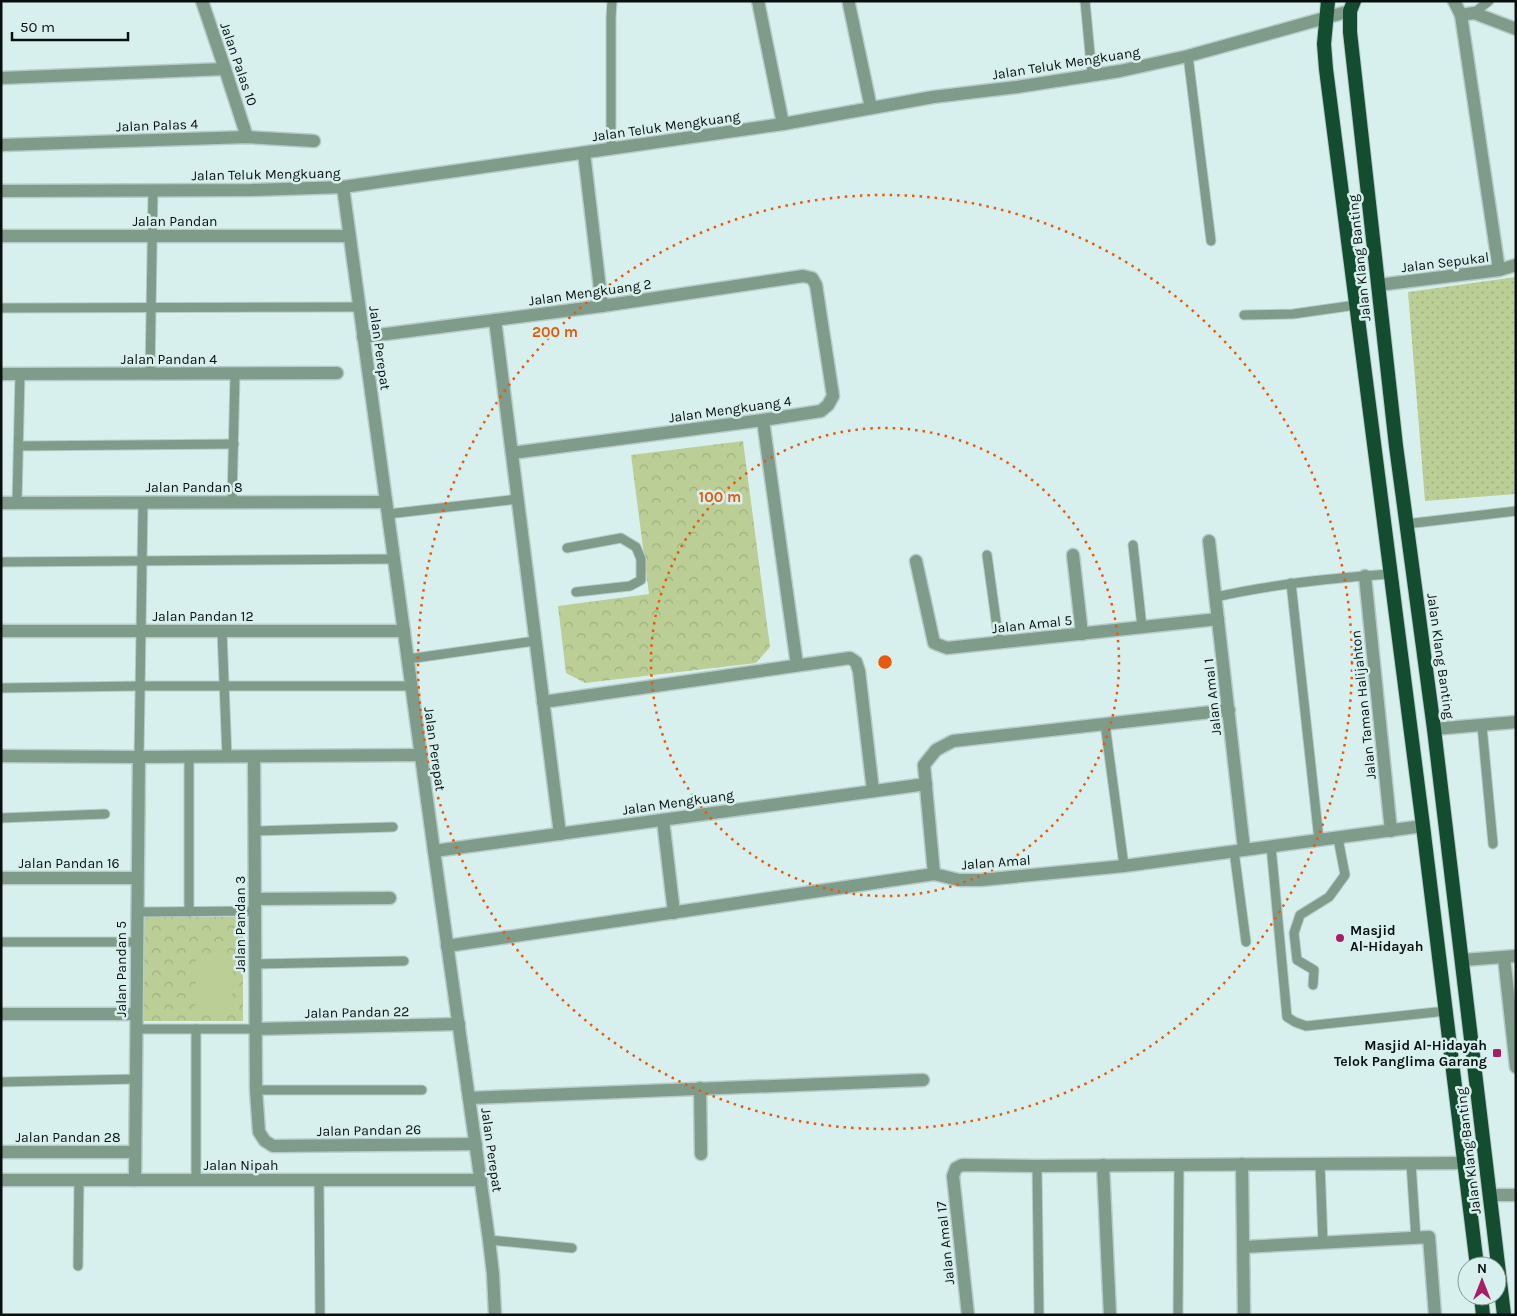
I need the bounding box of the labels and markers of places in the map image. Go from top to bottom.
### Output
centre of rings [876,653,894,671]
place label: Masjid Al-Hidayah [1350,922,1423,955]
marker: Masjid Al-Hidayah [1334,932,1346,944]
place label: Masjid Al-Hidayah Telok Panglima Garang [1334,1037,1487,1070]
marker: Masjid Al-Hidayah Telok Panglima Garang [1491,1047,1503,1059]

